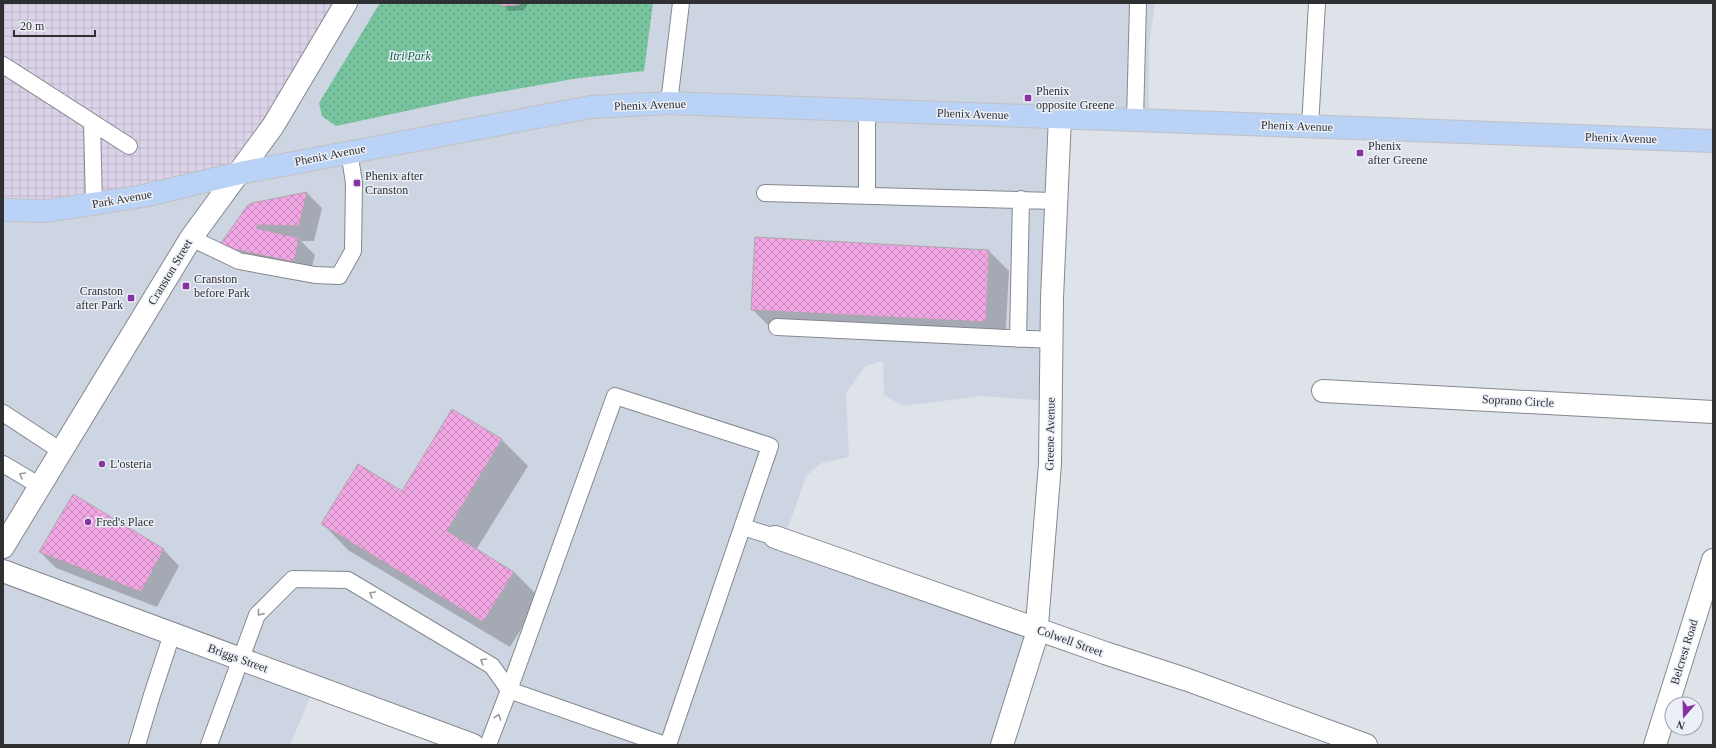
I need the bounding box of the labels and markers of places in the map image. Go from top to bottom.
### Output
place label: Phenix opposite Greene [1036,84,1114,112]
marker: Phenix opposite Greene [1023,93,1033,103]
place label: Phenix after Greene [1368,139,1428,167]
marker: Phenix after Greene [1355,148,1365,158]
place label: Phenix after Cranston [365,169,423,197]
marker: Phenix after Cranston [352,178,362,188]
place label: Cranston before Park [194,272,250,300]
marker: Cranston before Park [181,281,191,291]
place label: Cranston after Park [76,284,123,312]
marker: Cranston after Park [126,293,136,303]
place label: L'osteria [110,457,152,471]
marker: L'osteria [97,459,107,469]
place label: Fred's Place [96,515,154,529]
marker: Fred's Place [83,517,93,527]

